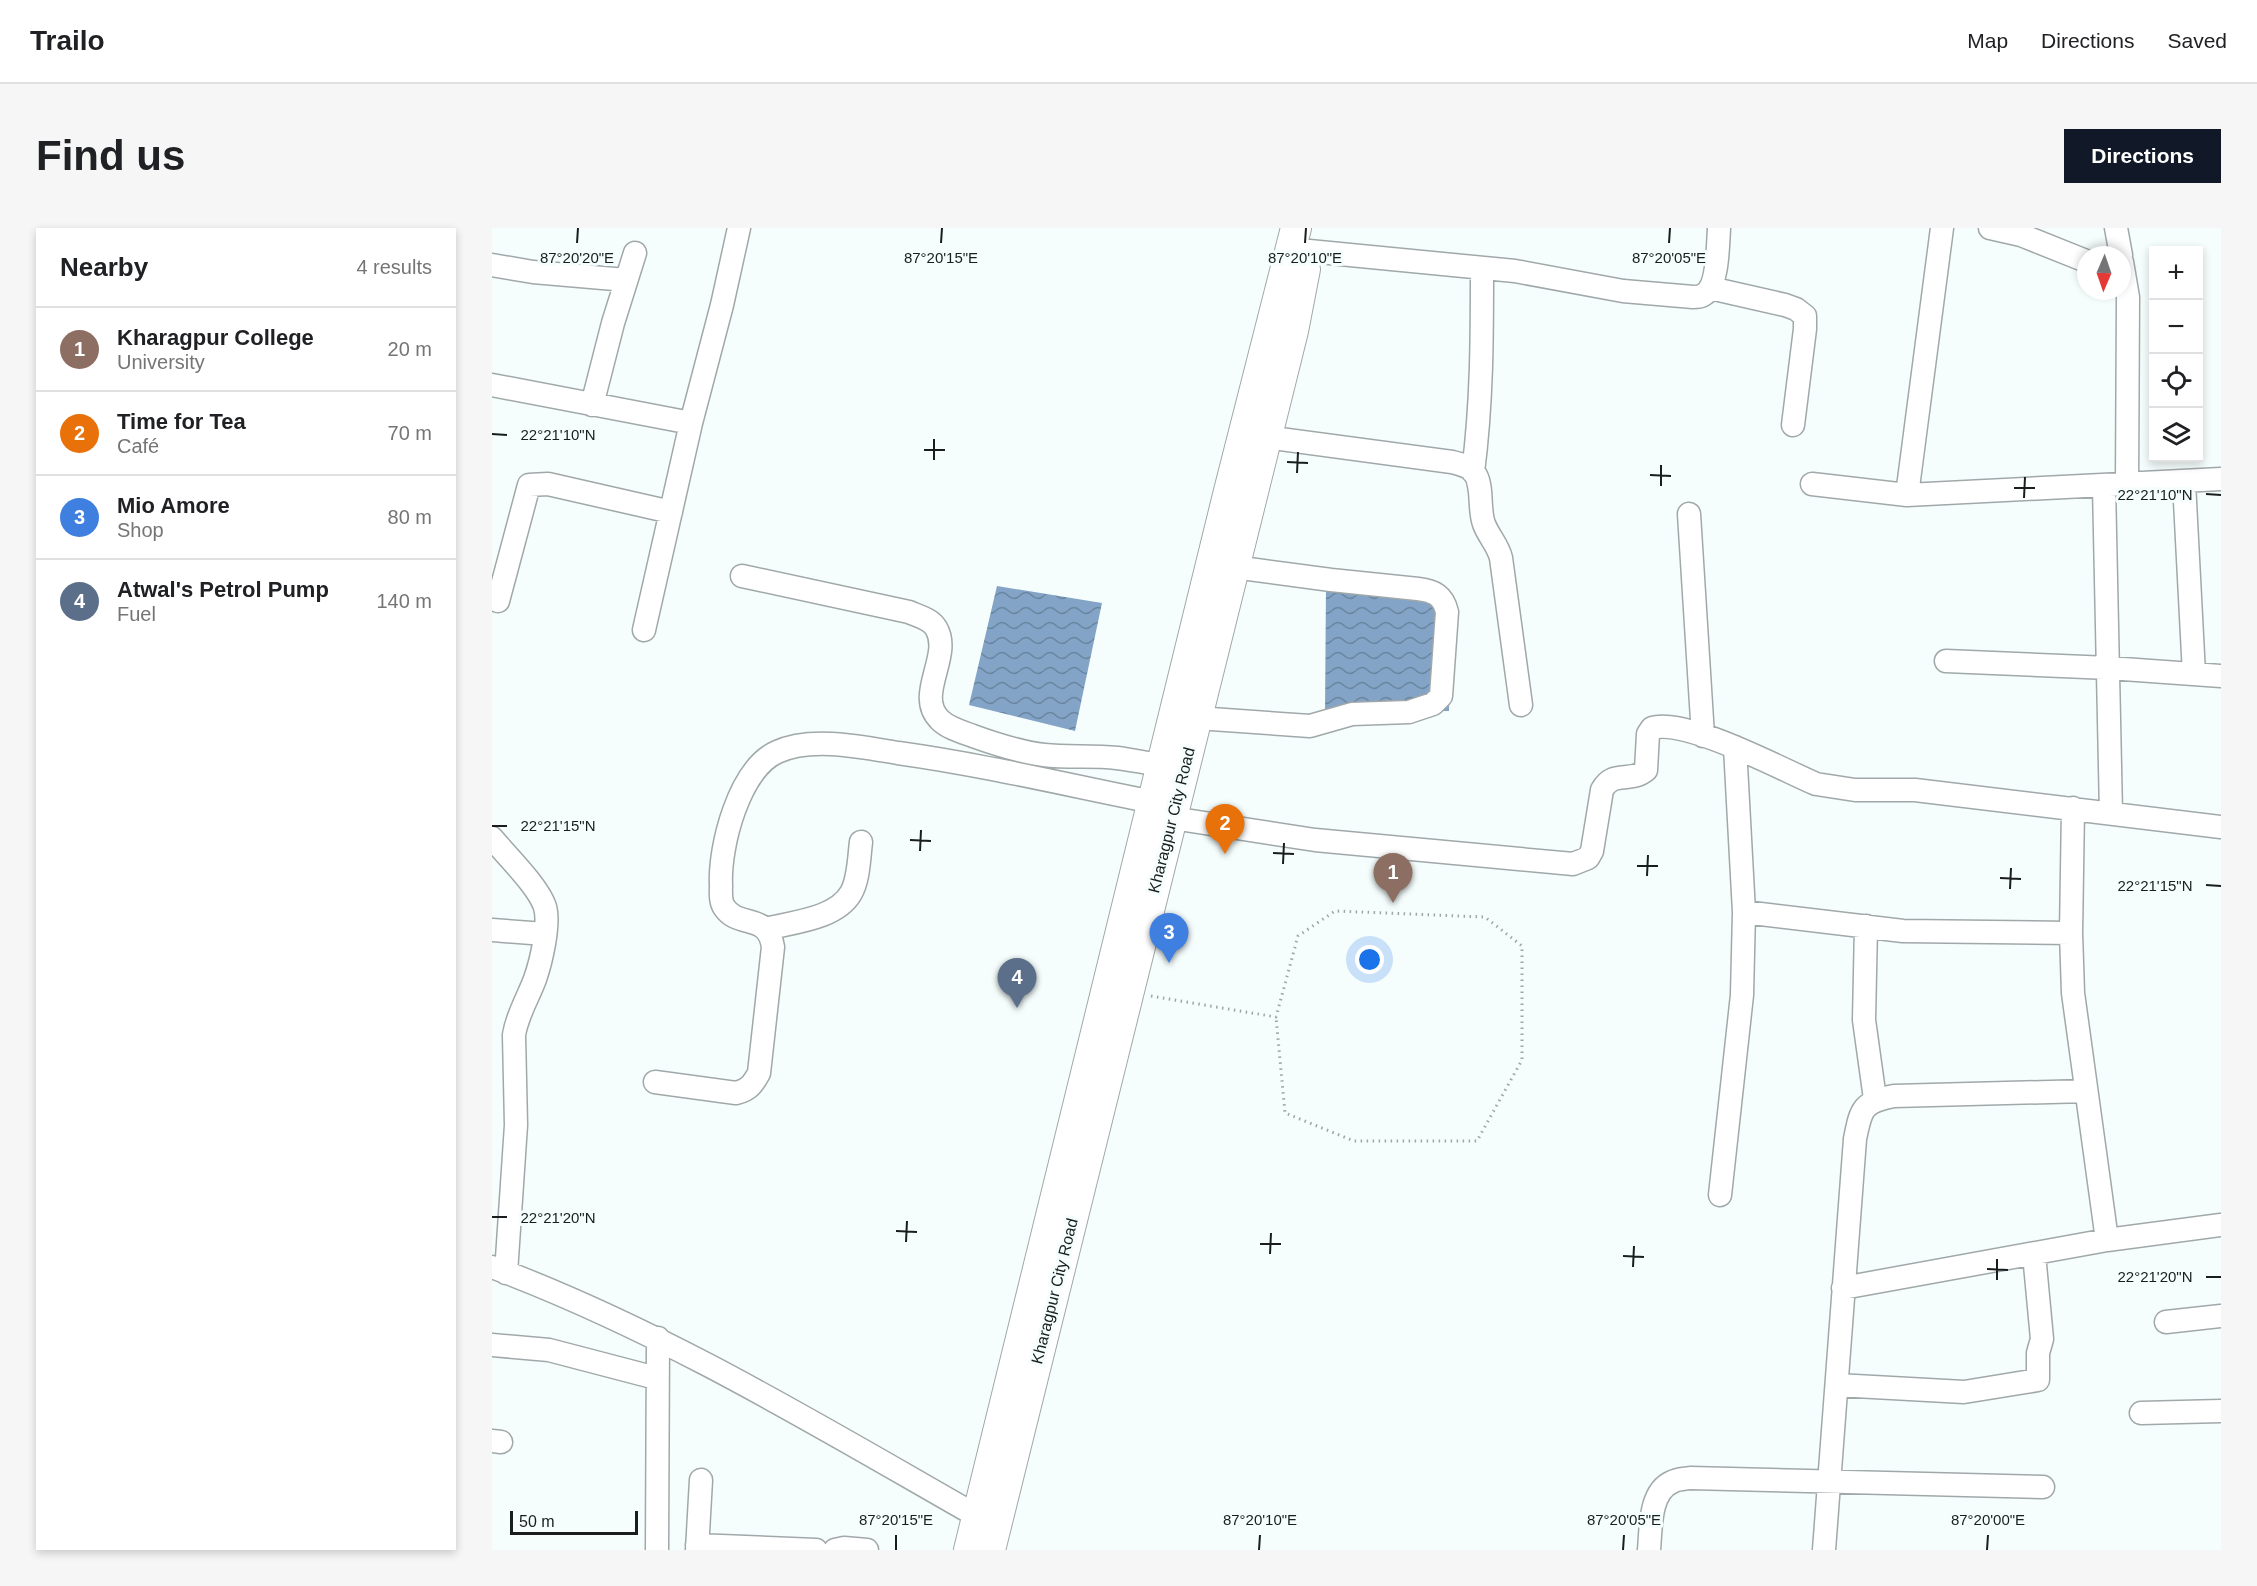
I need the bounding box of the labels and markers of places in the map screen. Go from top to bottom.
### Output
pin: 2 [1206,804,1244,854]
pin: 1 [1374,854,1412,903]
pin: 3 [1150,914,1188,963]
pin: 4 [998,958,1036,1008]

